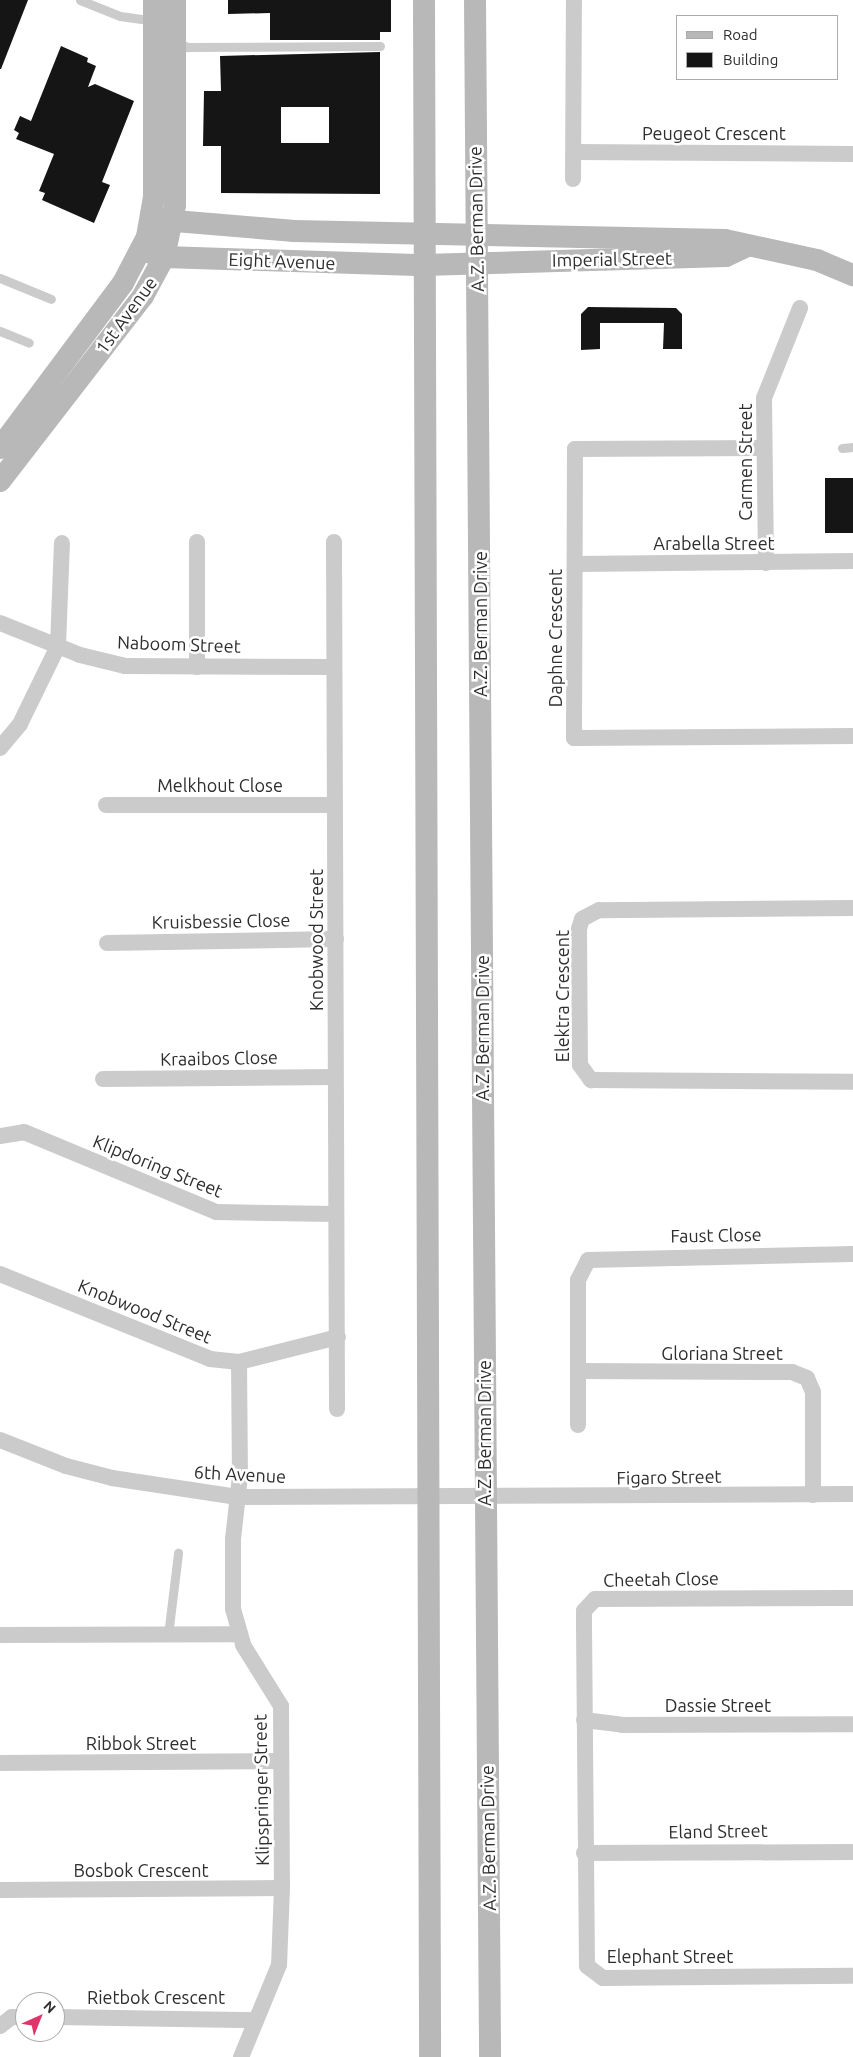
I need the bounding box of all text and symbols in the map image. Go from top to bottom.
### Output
legend [676,15,838,80]
text: Road [723,26,758,43]
text: Building [723,51,778,68]
street label: Peugeot Crescent [642,122,786,144]
street label: A.Z. Berman Drive [464,146,488,292]
street label: Imperial Street [552,247,672,271]
street label: Eight Avenue [228,248,336,274]
street label: 1st Avenue [91,272,161,358]
street label: Carmen Street [734,403,756,521]
street label: Arabella Street [653,532,775,554]
street label: A.Z. Berman Drive [469,551,491,697]
street label: Daphne Crescent [544,569,566,707]
street label: Naboom Street [117,631,241,657]
street label: Melkhout Close [157,774,283,796]
street label: Knobwood Street [305,869,327,1011]
street label: Kruisbessie Close [151,909,291,933]
street label: Elektra Crescent [551,930,573,1062]
street label: A.Z. Berman Drive [471,955,493,1101]
street label: Kraaibos Close [160,1046,278,1070]
street label: Klipdoring Street [90,1130,226,1202]
street label: Faust Close [670,1223,762,1247]
street label: Knobwood Street [75,1274,215,1348]
street label: Gloriana Street [661,1342,783,1364]
street label: A.Z. Berman Drive [473,1360,495,1506]
street label: 6th Avenue [193,1461,287,1487]
street label: Figaro Street [616,1465,722,1489]
street label: Cheetah Close [603,1567,719,1591]
street label: Dassie Street [665,1694,771,1716]
street label: Klipspringer Street [249,1714,273,1866]
street label: Ribbok Street [86,1732,196,1754]
street label: A.Z. Berman Drive [476,1765,500,1911]
street label: Eland Street [668,1819,768,1843]
street label: Bosbok Crescent [73,1859,209,1881]
street label: Elephant Street [607,1945,733,1967]
street label: Rietbok Crescent [87,1986,225,2008]
north arrow [15,1992,65,2042]
text: N [40,1998,59,2016]

